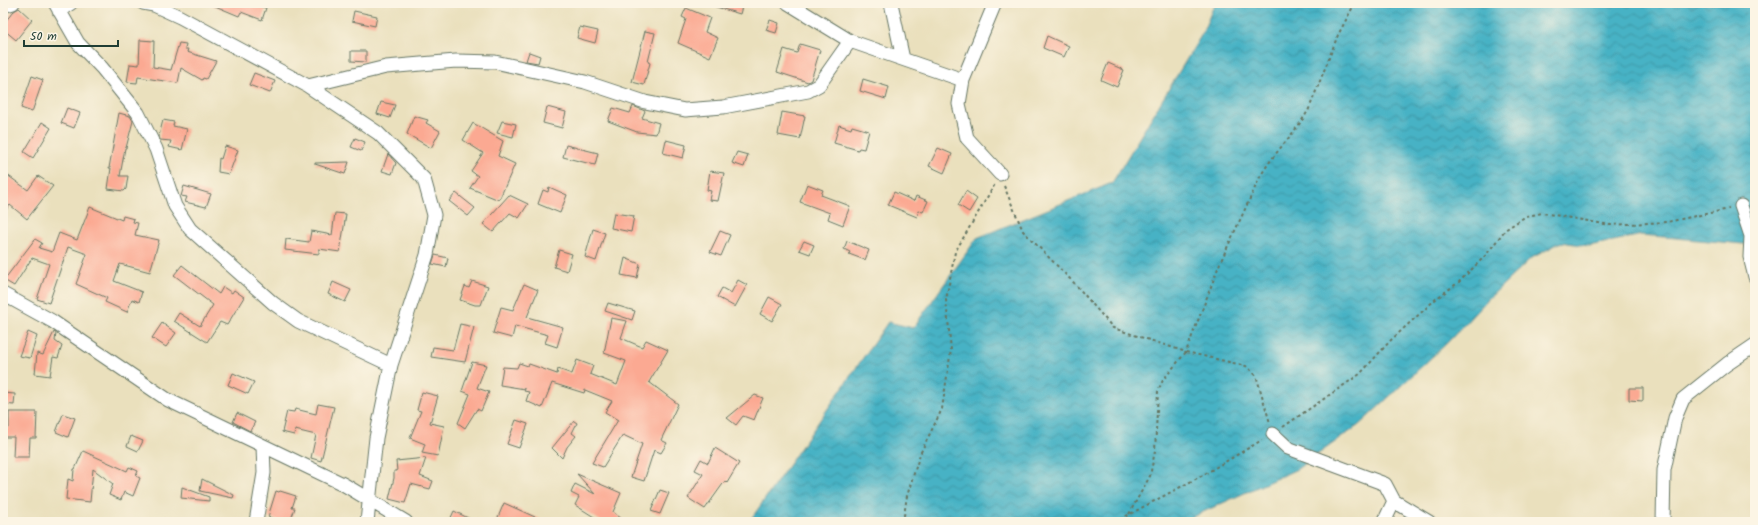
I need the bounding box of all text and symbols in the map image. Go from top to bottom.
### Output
scale bar [24,22,118,48]
text: 50 m [30,27,57,46]

